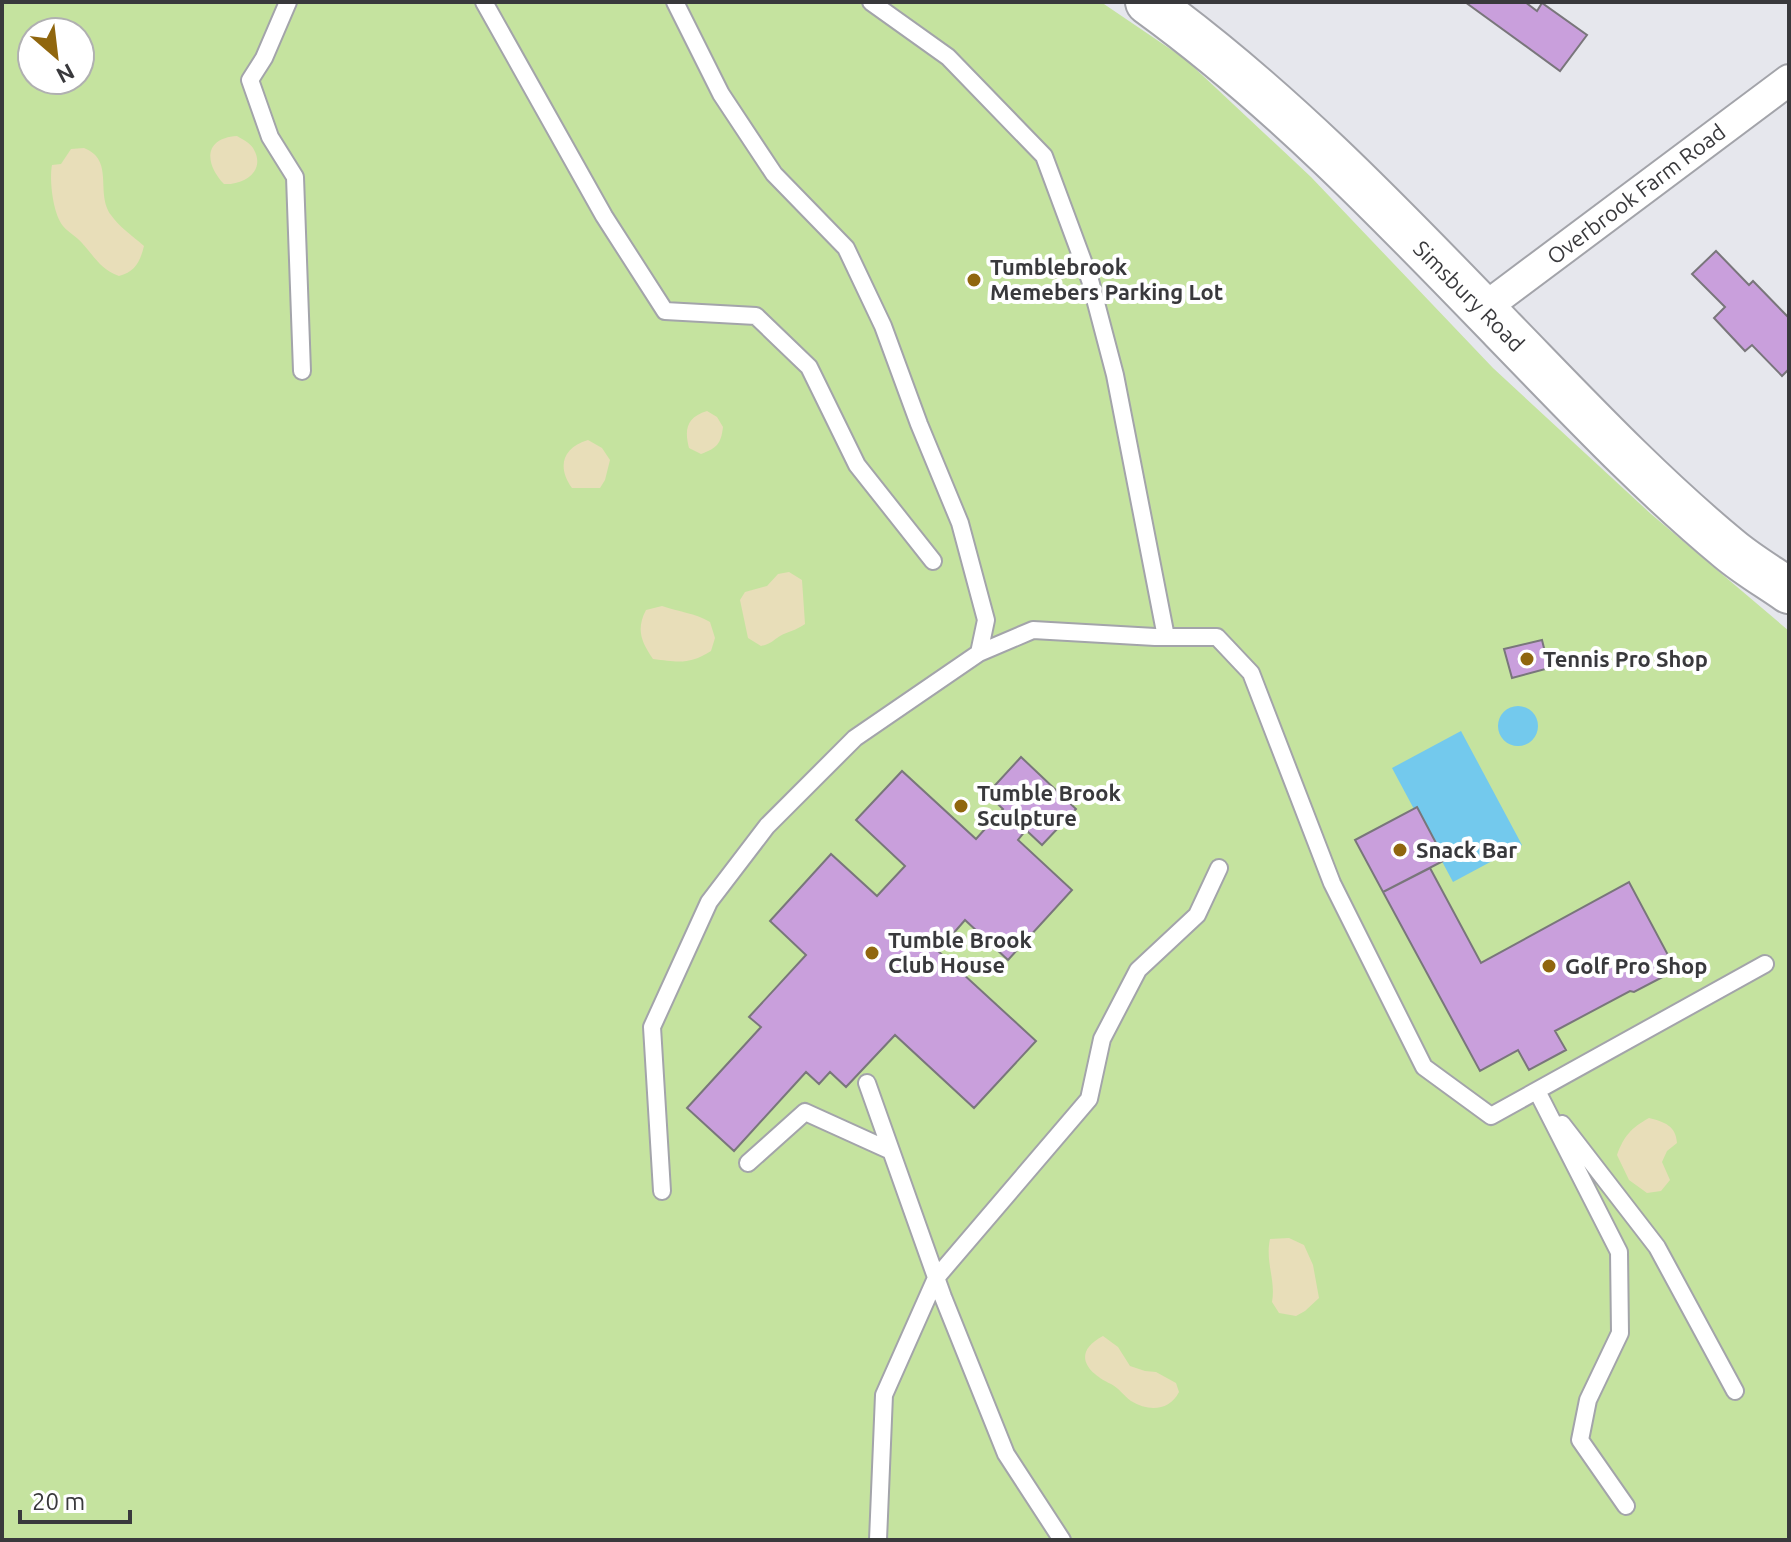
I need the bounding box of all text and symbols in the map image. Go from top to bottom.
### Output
north arrow [16,16,96,96]
text: N [53,59,79,89]
street label: Overbrook Farm Road [1542,118,1730,269]
street label: Simsbury Road [1409,235,1530,356]
place label: Tumblebrook Memebers Parking Lot [990,254,1223,304]
marker: Tumblebrook Memebers Parking Lot [965,271,983,289]
place label: Tennis Pro Shop [1543,646,1708,671]
marker: Tennis Pro Shop [1518,650,1536,668]
place label: Tumble Brook Sculpture [977,780,1121,830]
marker: Tumble Brook Sculpture [952,797,970,815]
place label: Snack Bar [1416,837,1517,862]
marker: Snack Bar [1391,841,1409,859]
place label: Tumble Brook Club House [888,927,1032,977]
marker: Tumble Brook Club House [863,944,881,962]
place label: Golf Pro Shop [1565,953,1707,978]
marker: Golf Pro Shop [1540,957,1558,975]
scale bar [20,1474,130,1524]
text: 20 m [32,1488,85,1515]

